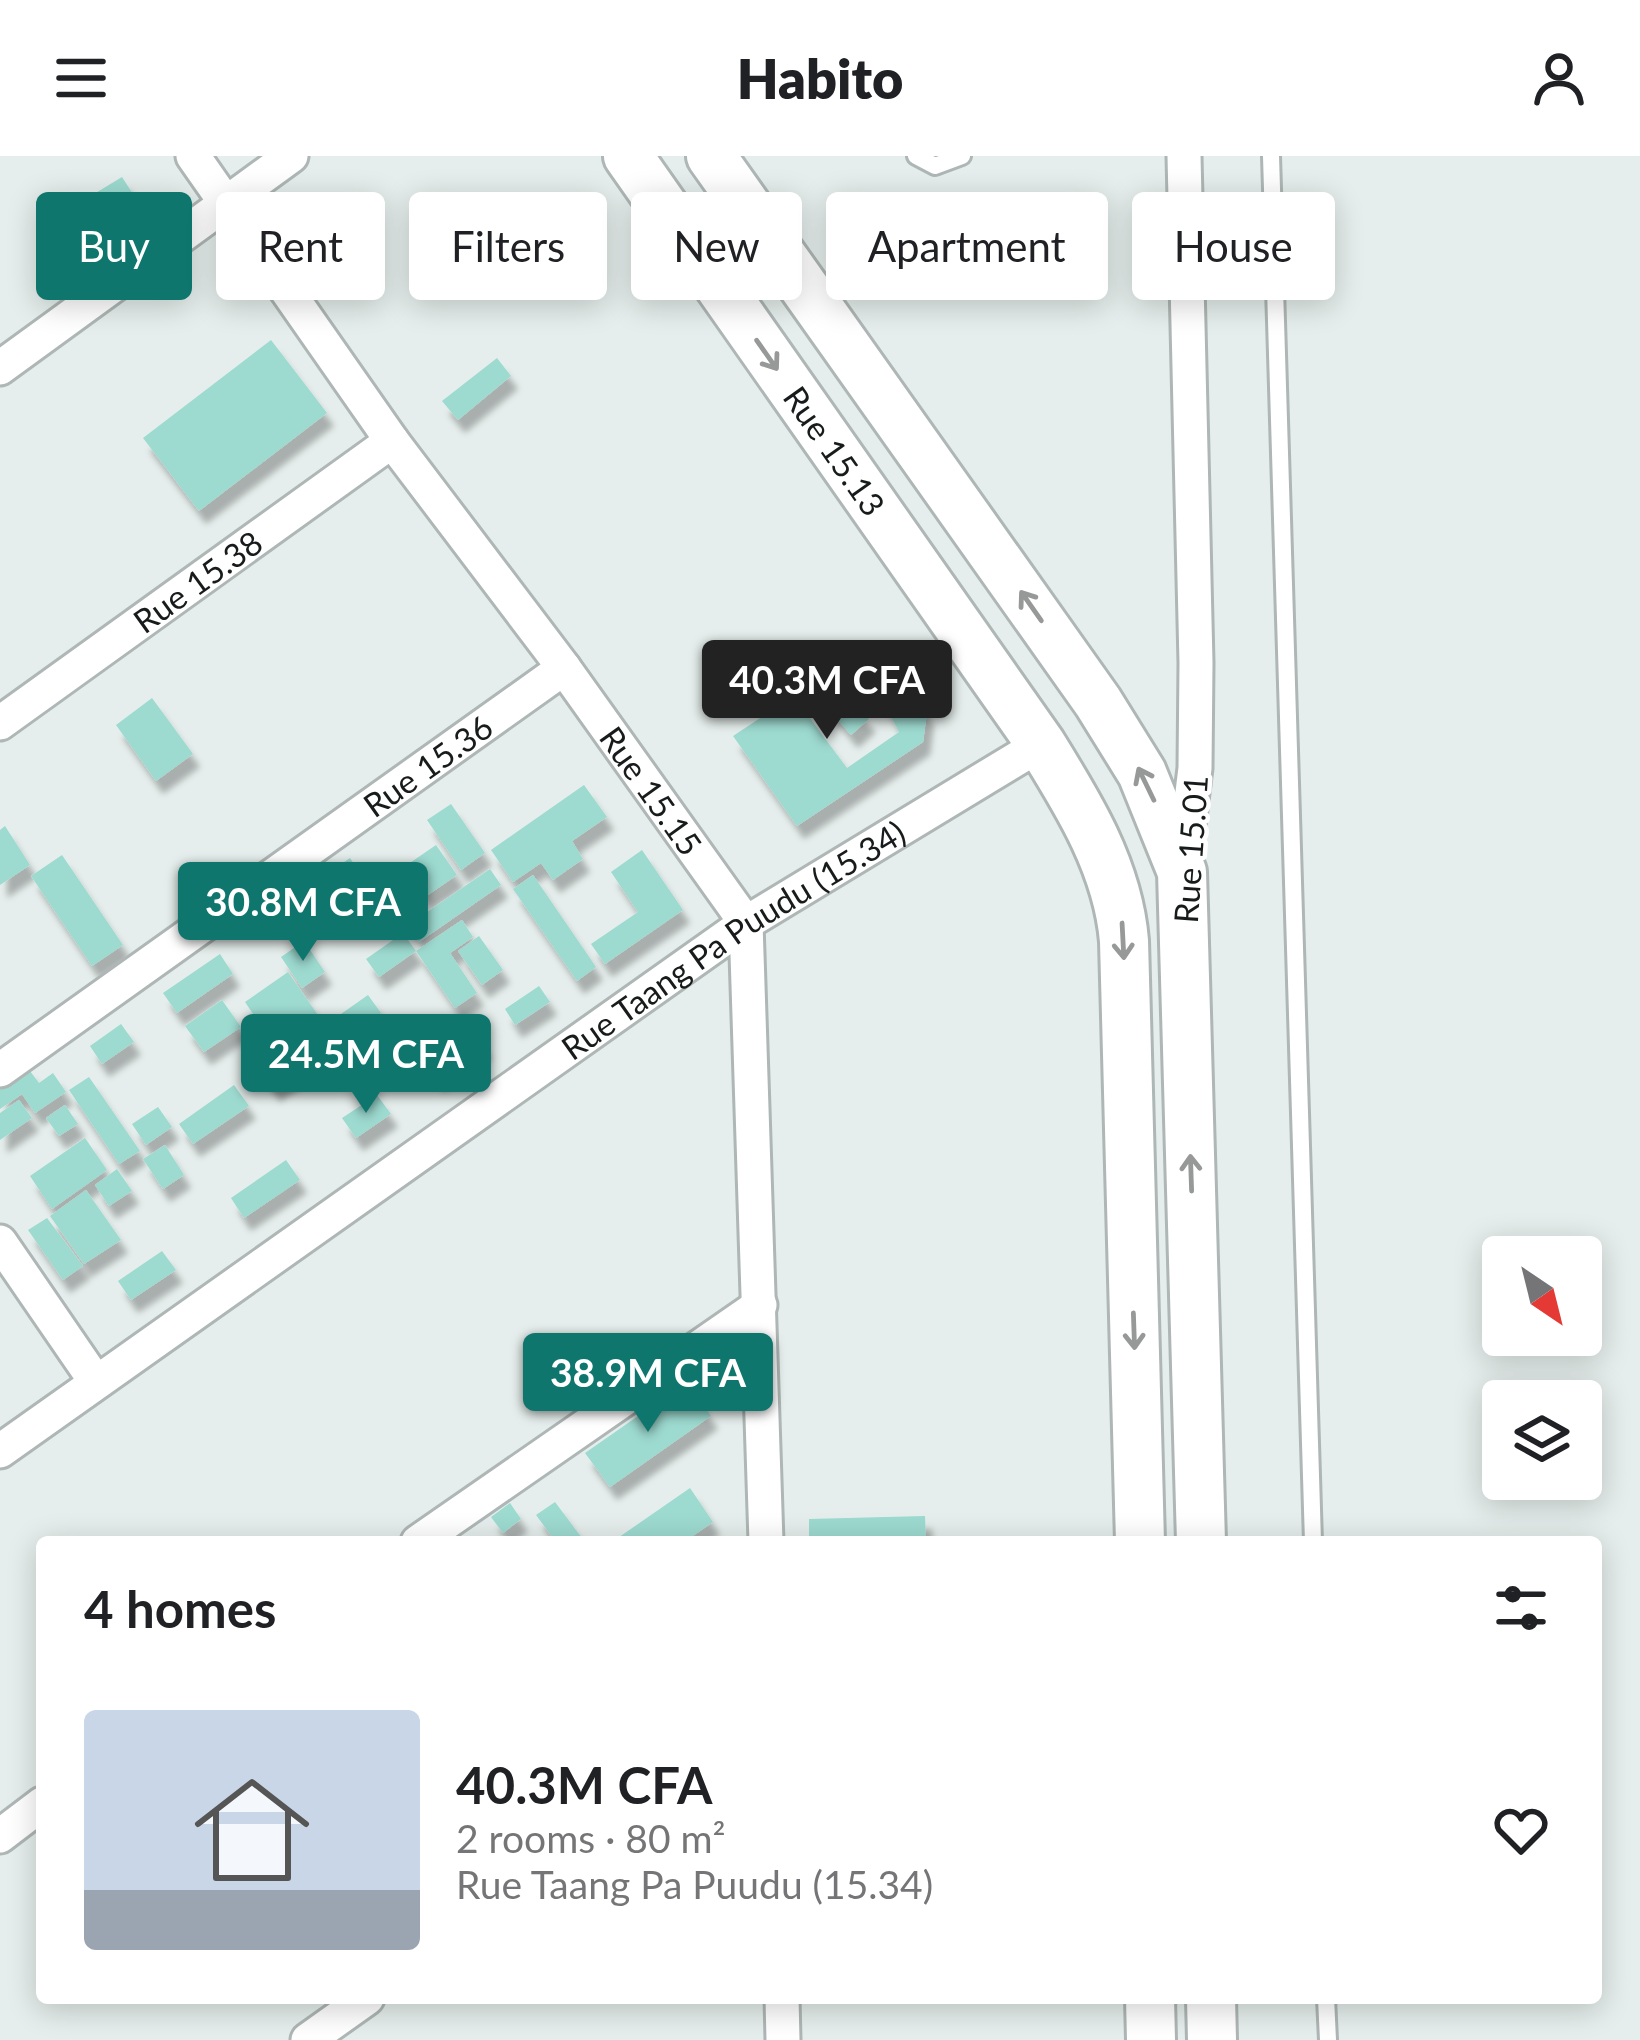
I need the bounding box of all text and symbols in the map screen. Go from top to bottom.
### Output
icon: menu [48,45,114,111]
icon: person [1526,45,1592,111]
text: Habito [737,46,903,111]
chip: Buy [36,192,192,300]
chip: Rent [216,192,385,300]
chip: Filters [409,192,607,300]
chip: New [631,192,802,300]
chip: Apartment [826,192,1108,300]
chip: House [1132,192,1335,300]
one-way arrow [754,338,780,371]
street label: Rue 15.13 [776,378,894,523]
street label: Rue 15.38 [125,521,269,641]
one-way arrow [1018,591,1043,624]
pin: 40.3M CFA [690,640,964,742]
text: 40.3M CFA [729,656,925,702]
street label: Rue 15.36 [355,706,500,825]
street label: Rue 15.15 [592,718,711,863]
one-way arrow [1134,767,1157,802]
street label: Rue 15.01 [1165,773,1215,925]
street label: Rue Taang Pa Puudu (15.34) [553,811,912,1068]
pin: 30.8M CFA [166,862,440,964]
text: 30.8M CFA [205,878,401,924]
one-way arrow [1112,921,1135,960]
pin: 24.5M CFA [229,1014,503,1116]
text: 24.5M CFA [268,1030,464,1076]
one-way arrow [1179,1154,1202,1193]
north arrow [1482,1236,1602,1356]
map controls [1482,1236,1602,1500]
one-way arrow [1123,1311,1146,1350]
pin: 38.9M CFA [511,1333,785,1435]
text: 38.9M CFA [550,1349,746,1395]
button: layers [1482,1380,1602,1500]
icon: filters [1488,1575,1554,1641]
text: 4 homes [84,1578,276,1639]
text: 40.3M CFA [456,1754,712,1815]
icon: home [180,1758,324,1902]
icon: heart [1488,1797,1554,1863]
text: 2 rooms · 80 m² [456,1815,726,1861]
text: Rue Taang Pa Puudu (15.34) [456,1861,933,1907]

